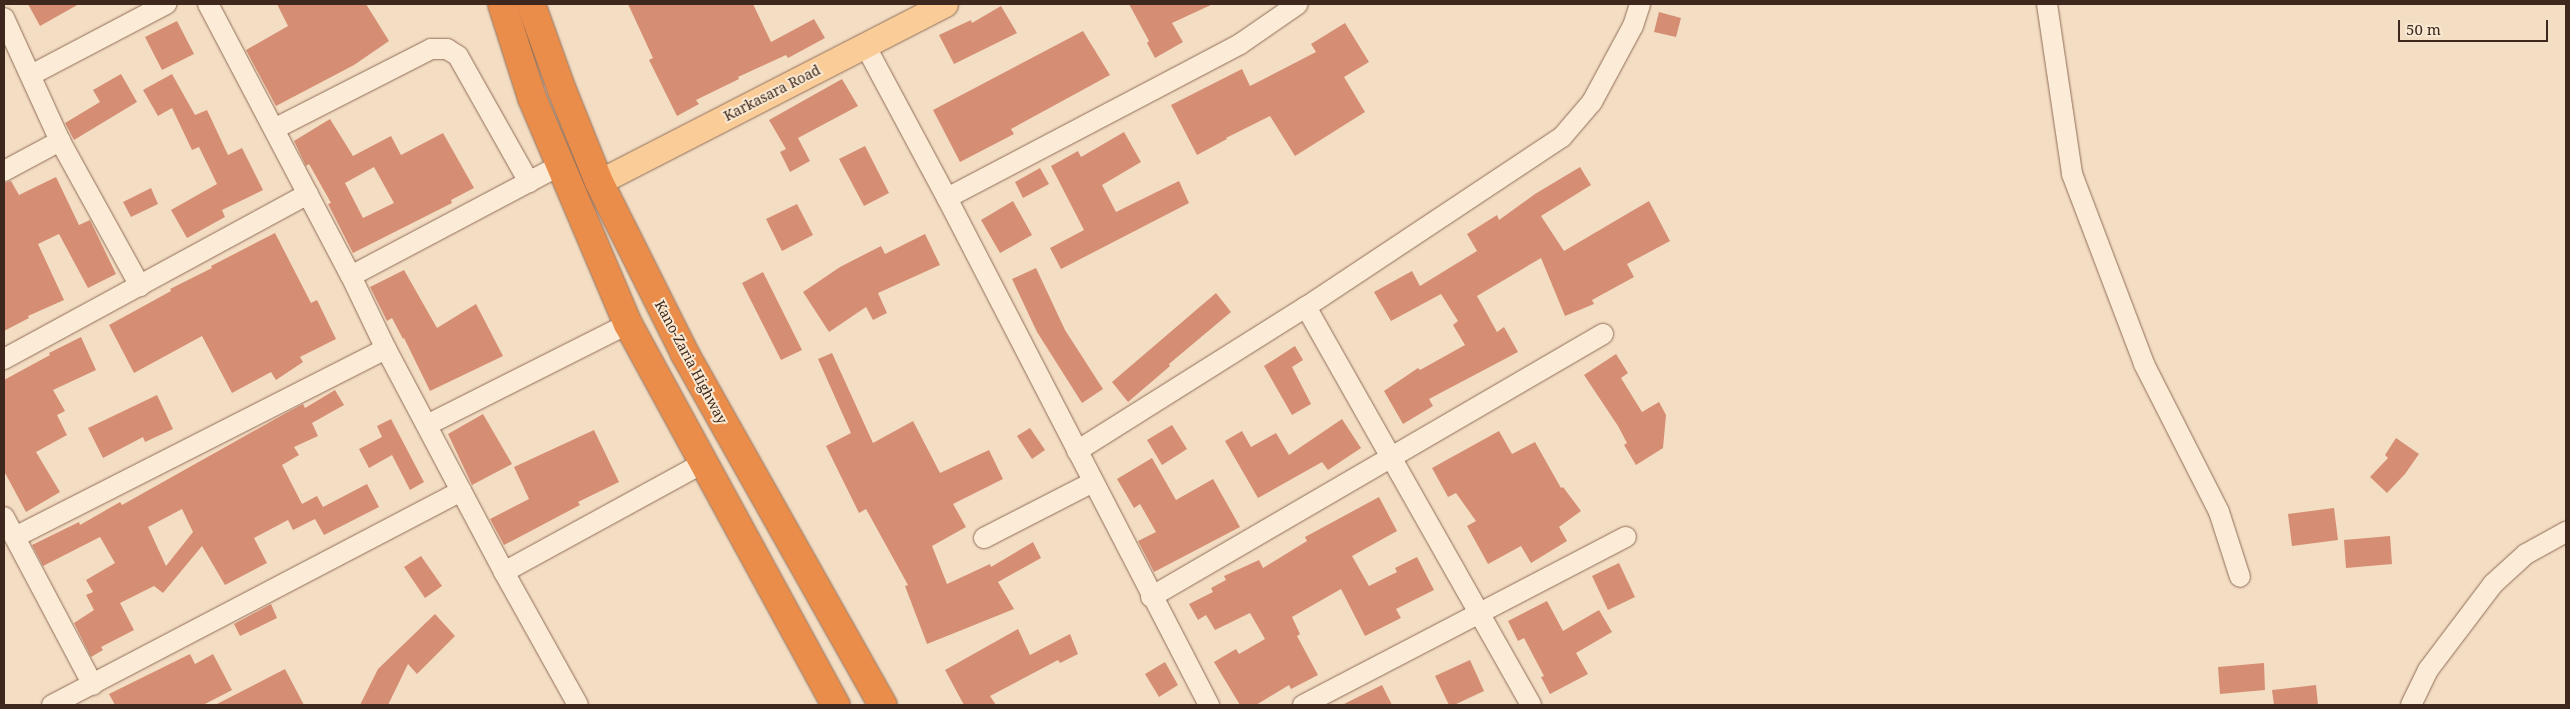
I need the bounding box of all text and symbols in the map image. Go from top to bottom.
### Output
scale bar [2400,10,2550,42]
text: 50 m [2406,19,2441,39]
street label: Karkasara Road [721,61,823,125]
street label: Kano-Zaria Highway [651,297,731,427]

